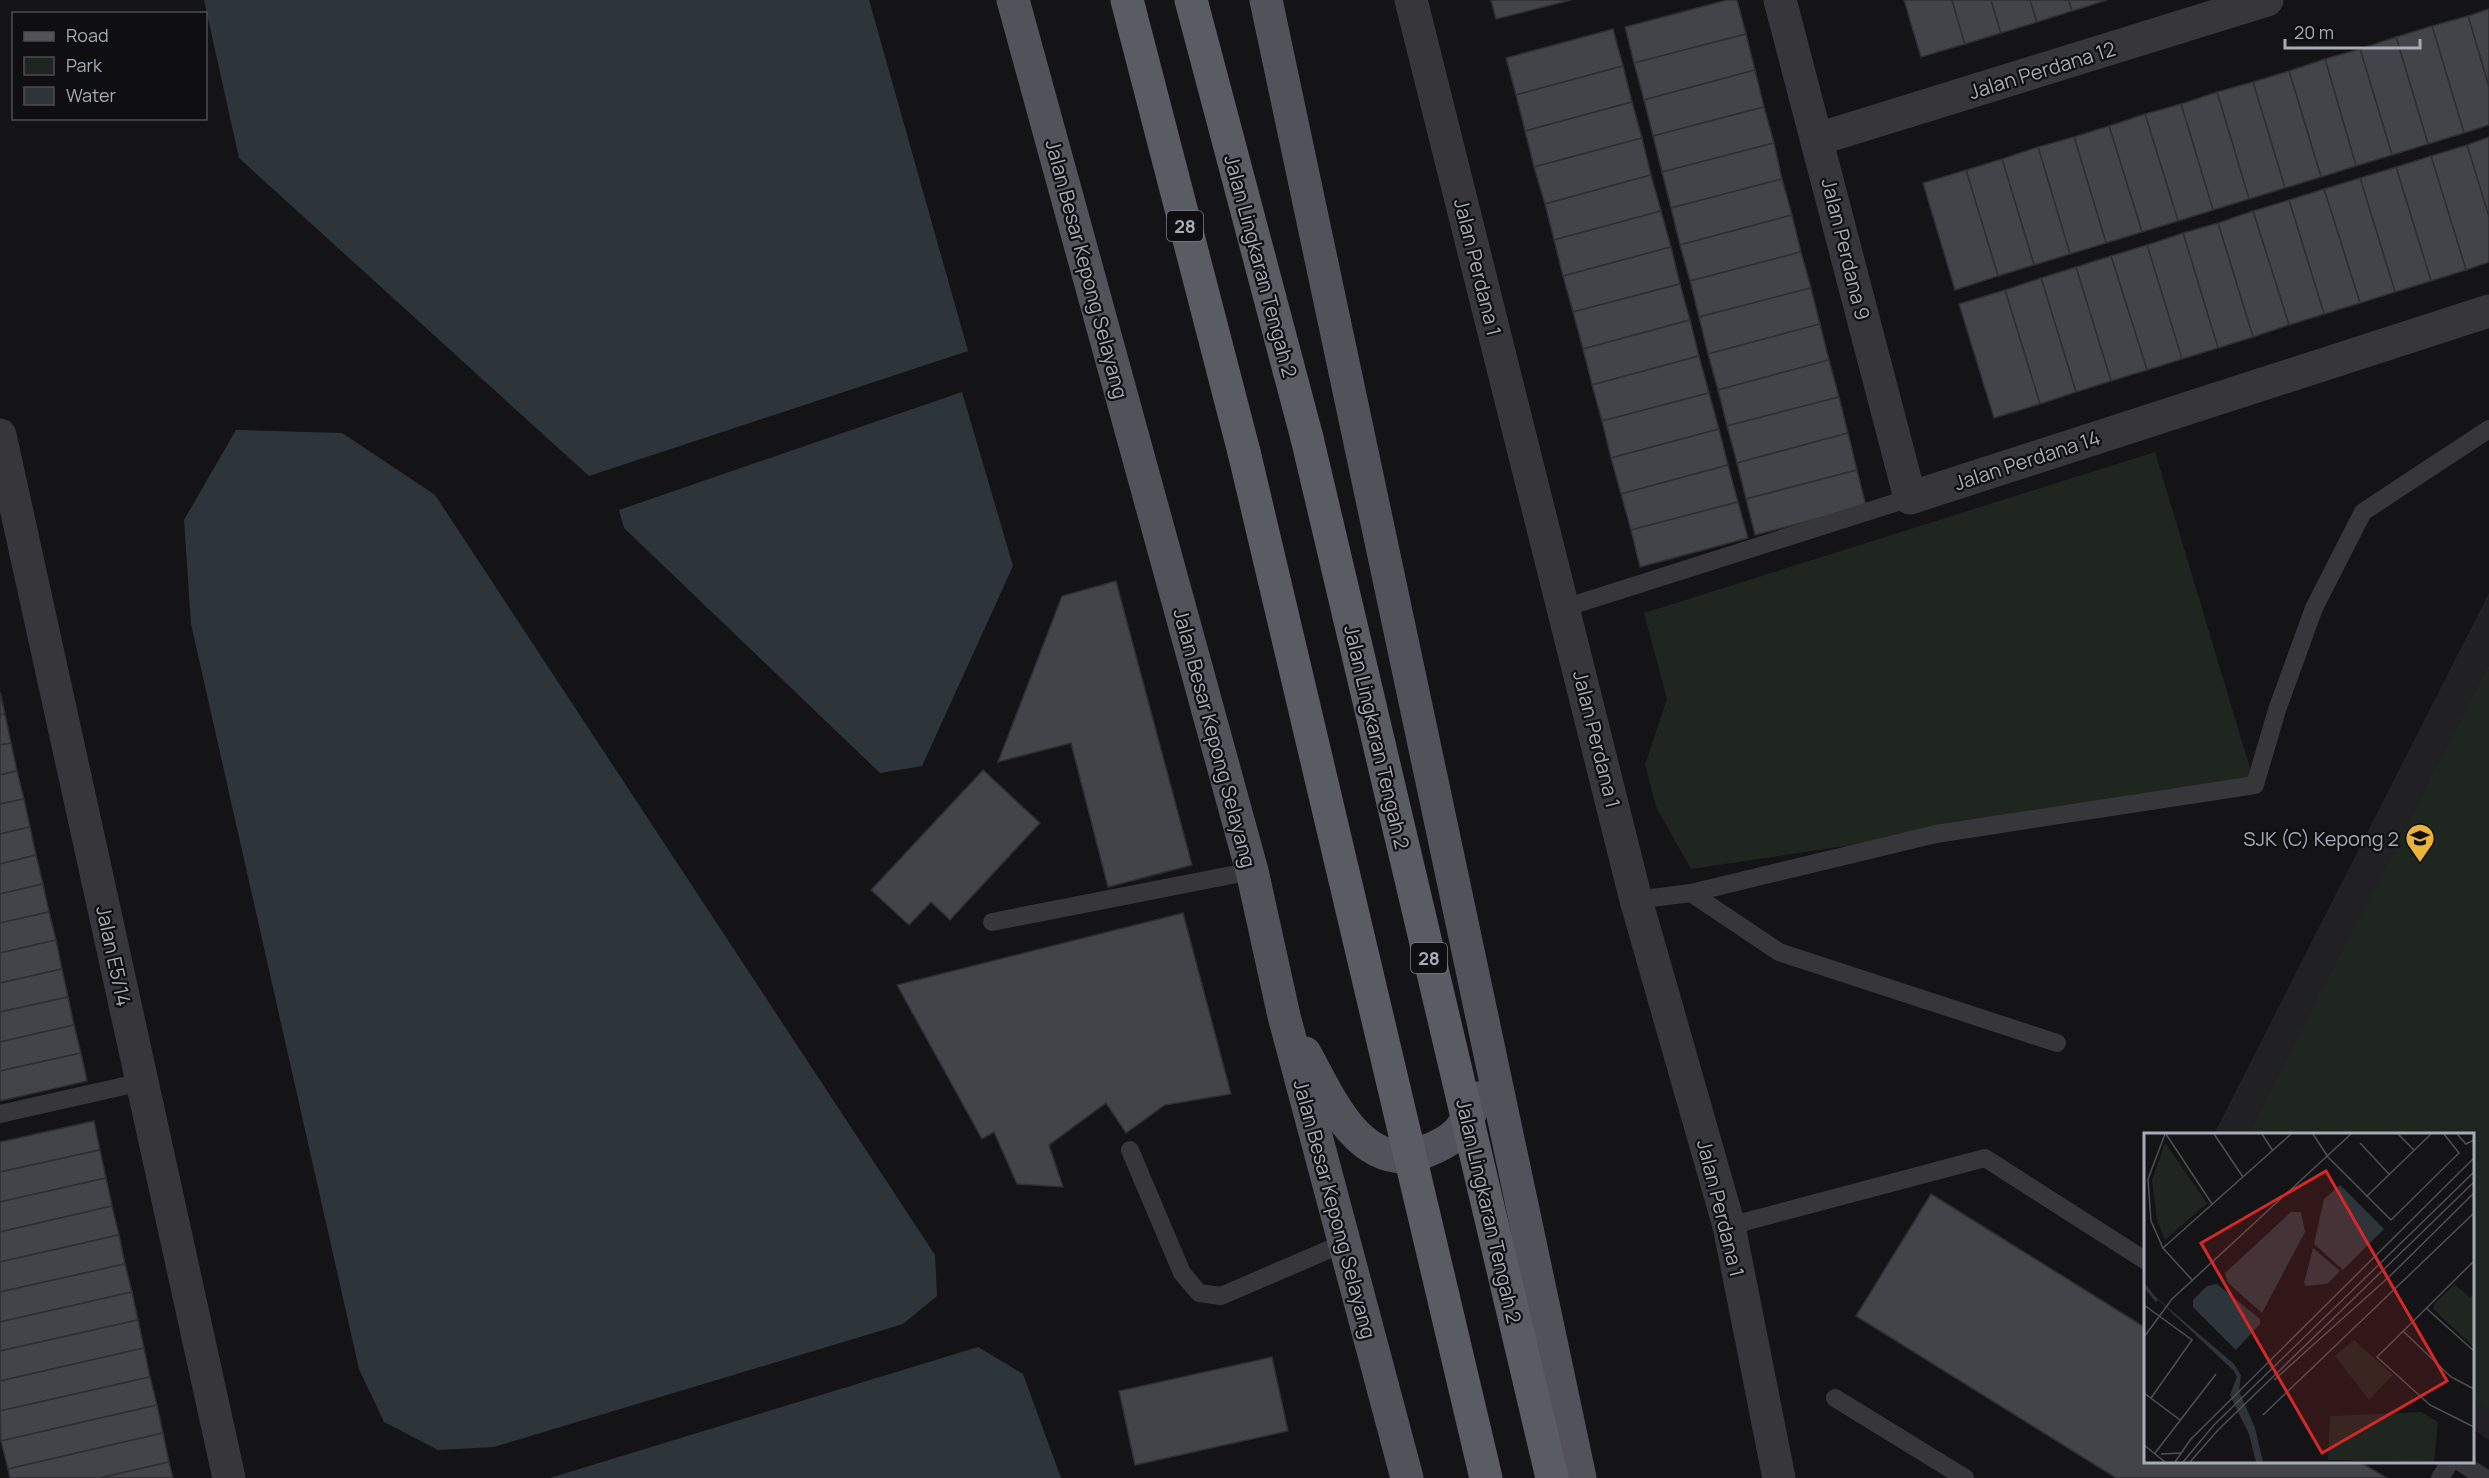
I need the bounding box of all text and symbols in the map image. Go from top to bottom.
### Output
legend [12,12,207,120]
scale bar [2285,12,2420,50]
text: 20 m [2294,20,2334,44]
text: Road [66,23,109,47]
street label: Jalan Perdana 12 [1965,35,2119,105]
text: Park [66,53,103,77]
text: Water [66,83,116,107]
street label: Jalan Besar Kepong Selayang [1039,137,1135,401]
street label: Jalan Lingkaran Tengah 2 [1218,152,1304,380]
street label: Jalan Perdana 9 [1815,175,1877,323]
street label: Jalan Perdana 1 [1448,196,1508,338]
road number: 28 [1167,211,1203,241]
street label: Jalan Perdana 14 [1950,424,2104,496]
street label: Jalan Besar Kepong Selayang [1167,606,1263,870]
street label: Jalan Lingkaran Tengah 2 [1338,622,1416,852]
street label: Jalan Perdana 1 [1567,668,1627,810]
school or university icon: SJK (C) Kepong 2 [2404,822,2436,864]
place label: SJK (C) Kepong 2 [2243,825,2399,852]
street label: Jalan E5/14 [90,903,138,1009]
road number: 28 [1411,943,1447,973]
street label: Jalan Besar Kepong Selayang [1287,1077,1383,1341]
street label: Jalan Lingkaran Tengah 2 [1450,1096,1528,1326]
inset map [2144,1133,2474,1463]
street label: Jalan Perdana 1 [1691,1137,1751,1279]

